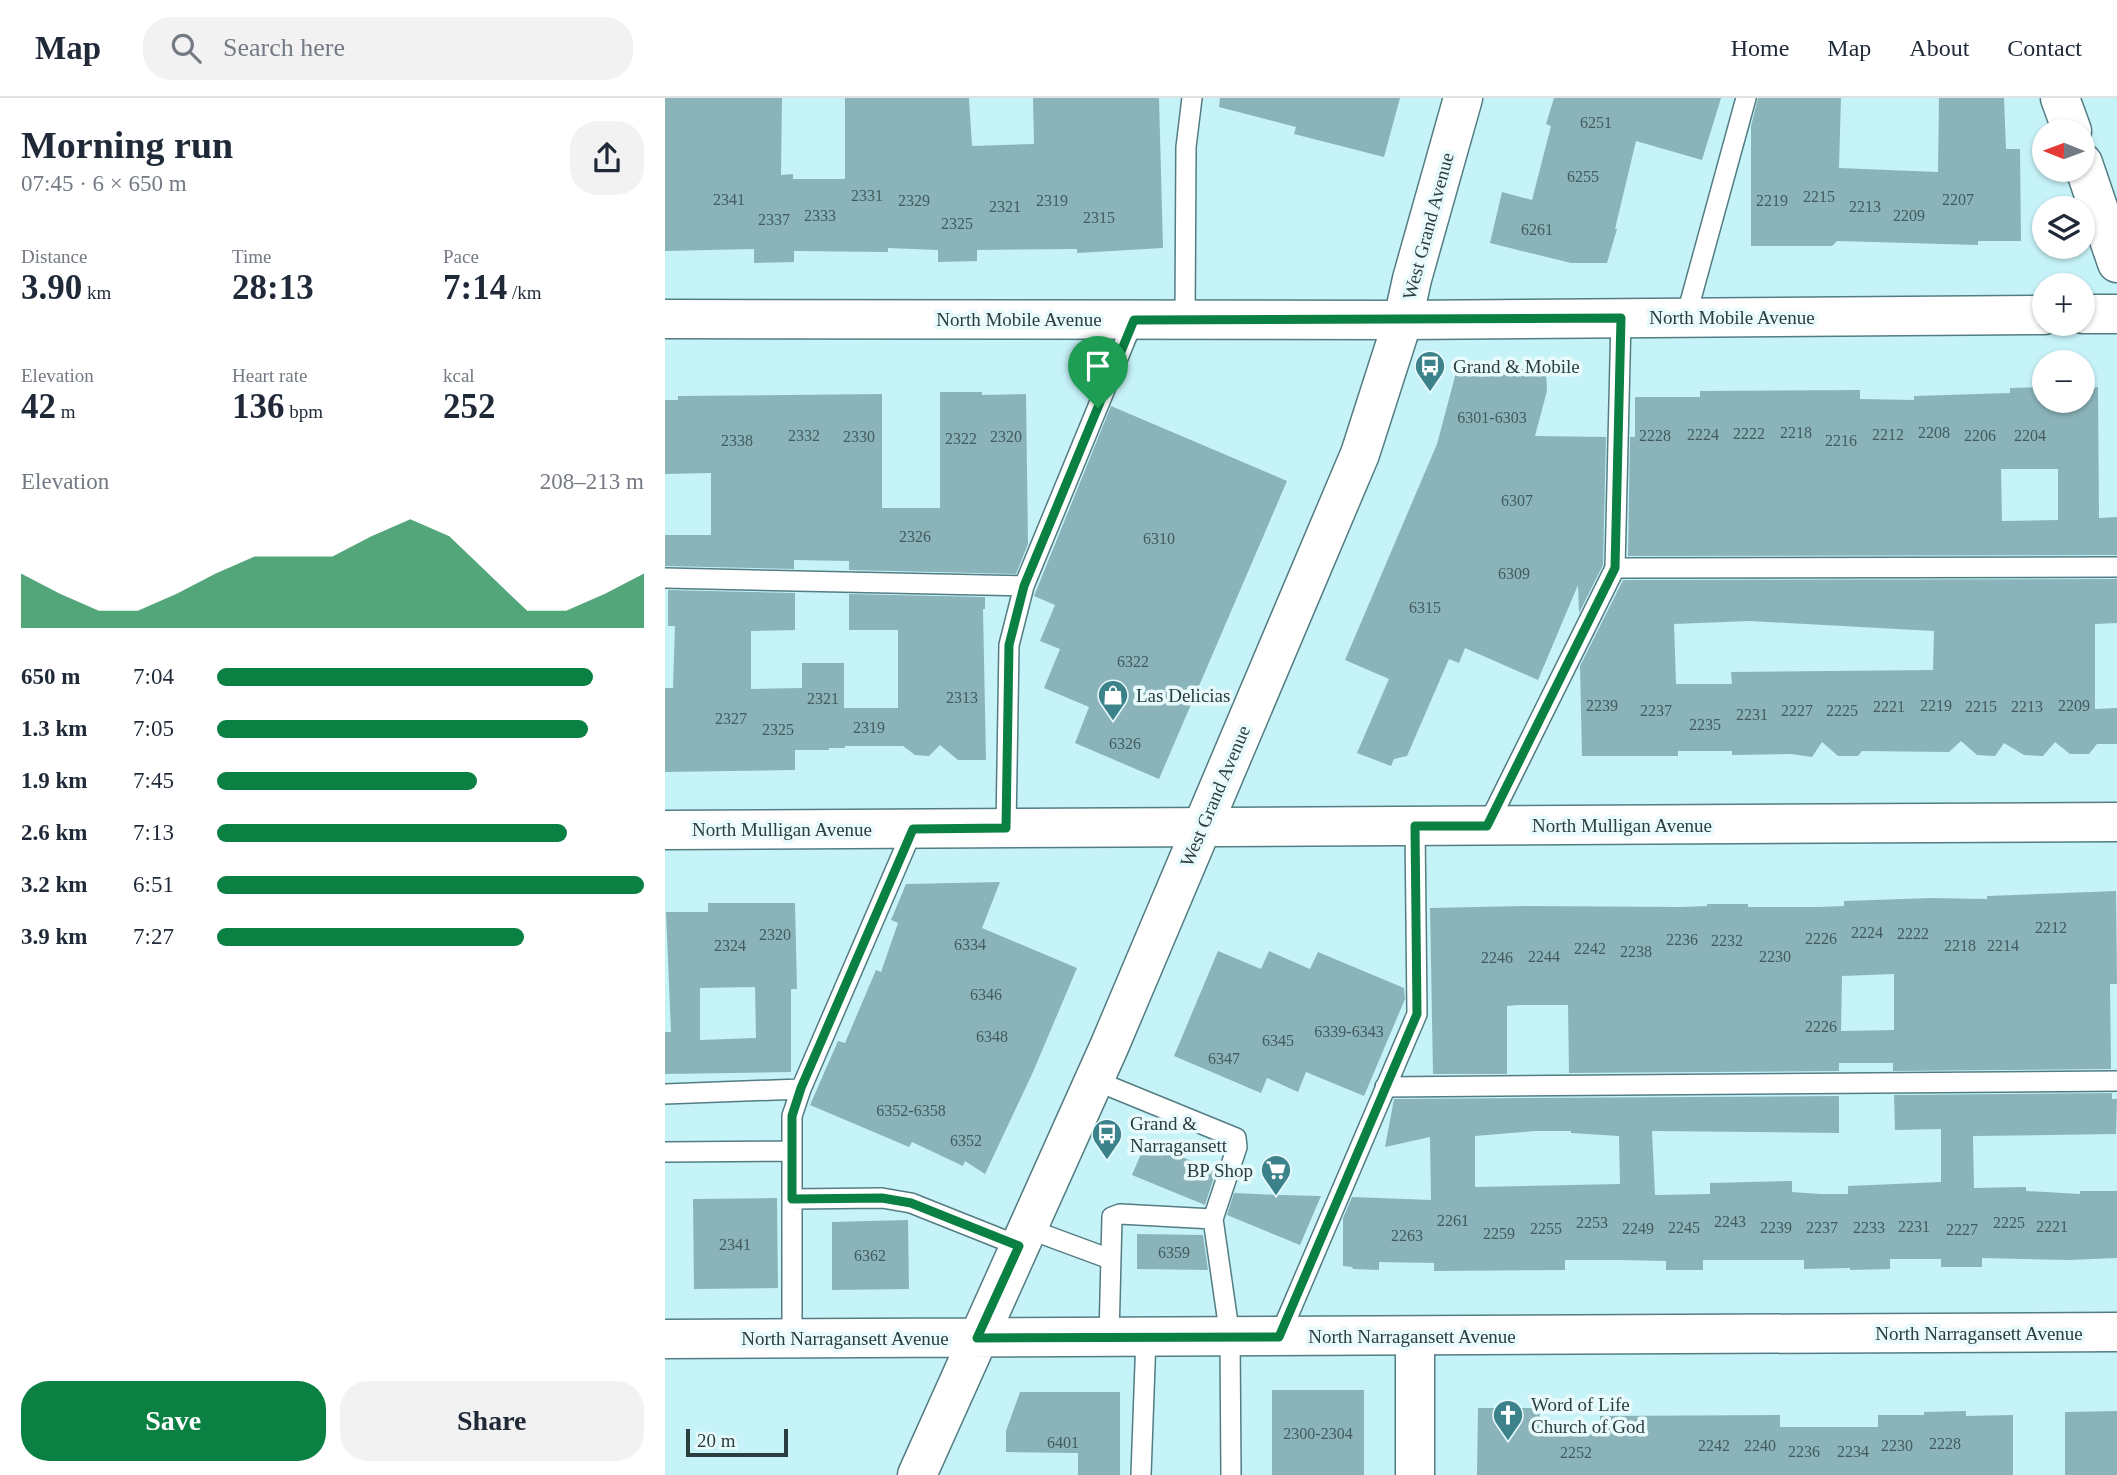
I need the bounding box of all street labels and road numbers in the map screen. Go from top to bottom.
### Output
street label: West Grand Avenue [1398,150,1458,302]
street label: North Mobile Avenue [1649,307,1815,328]
street label: North Mobile Avenue [936,309,1102,330]
street label: West Grand Avenue [1176,722,1254,870]
street label: North Mulligan Avenue [1532,815,1712,836]
street label: North Mulligan Avenue [692,819,872,840]
street label: North Narragansett Avenue [1875,1323,2083,1344]
street label: North Narragansett Avenue [1308,1326,1516,1347]
street label: North Narragansett Avenue [741,1328,949,1349]

